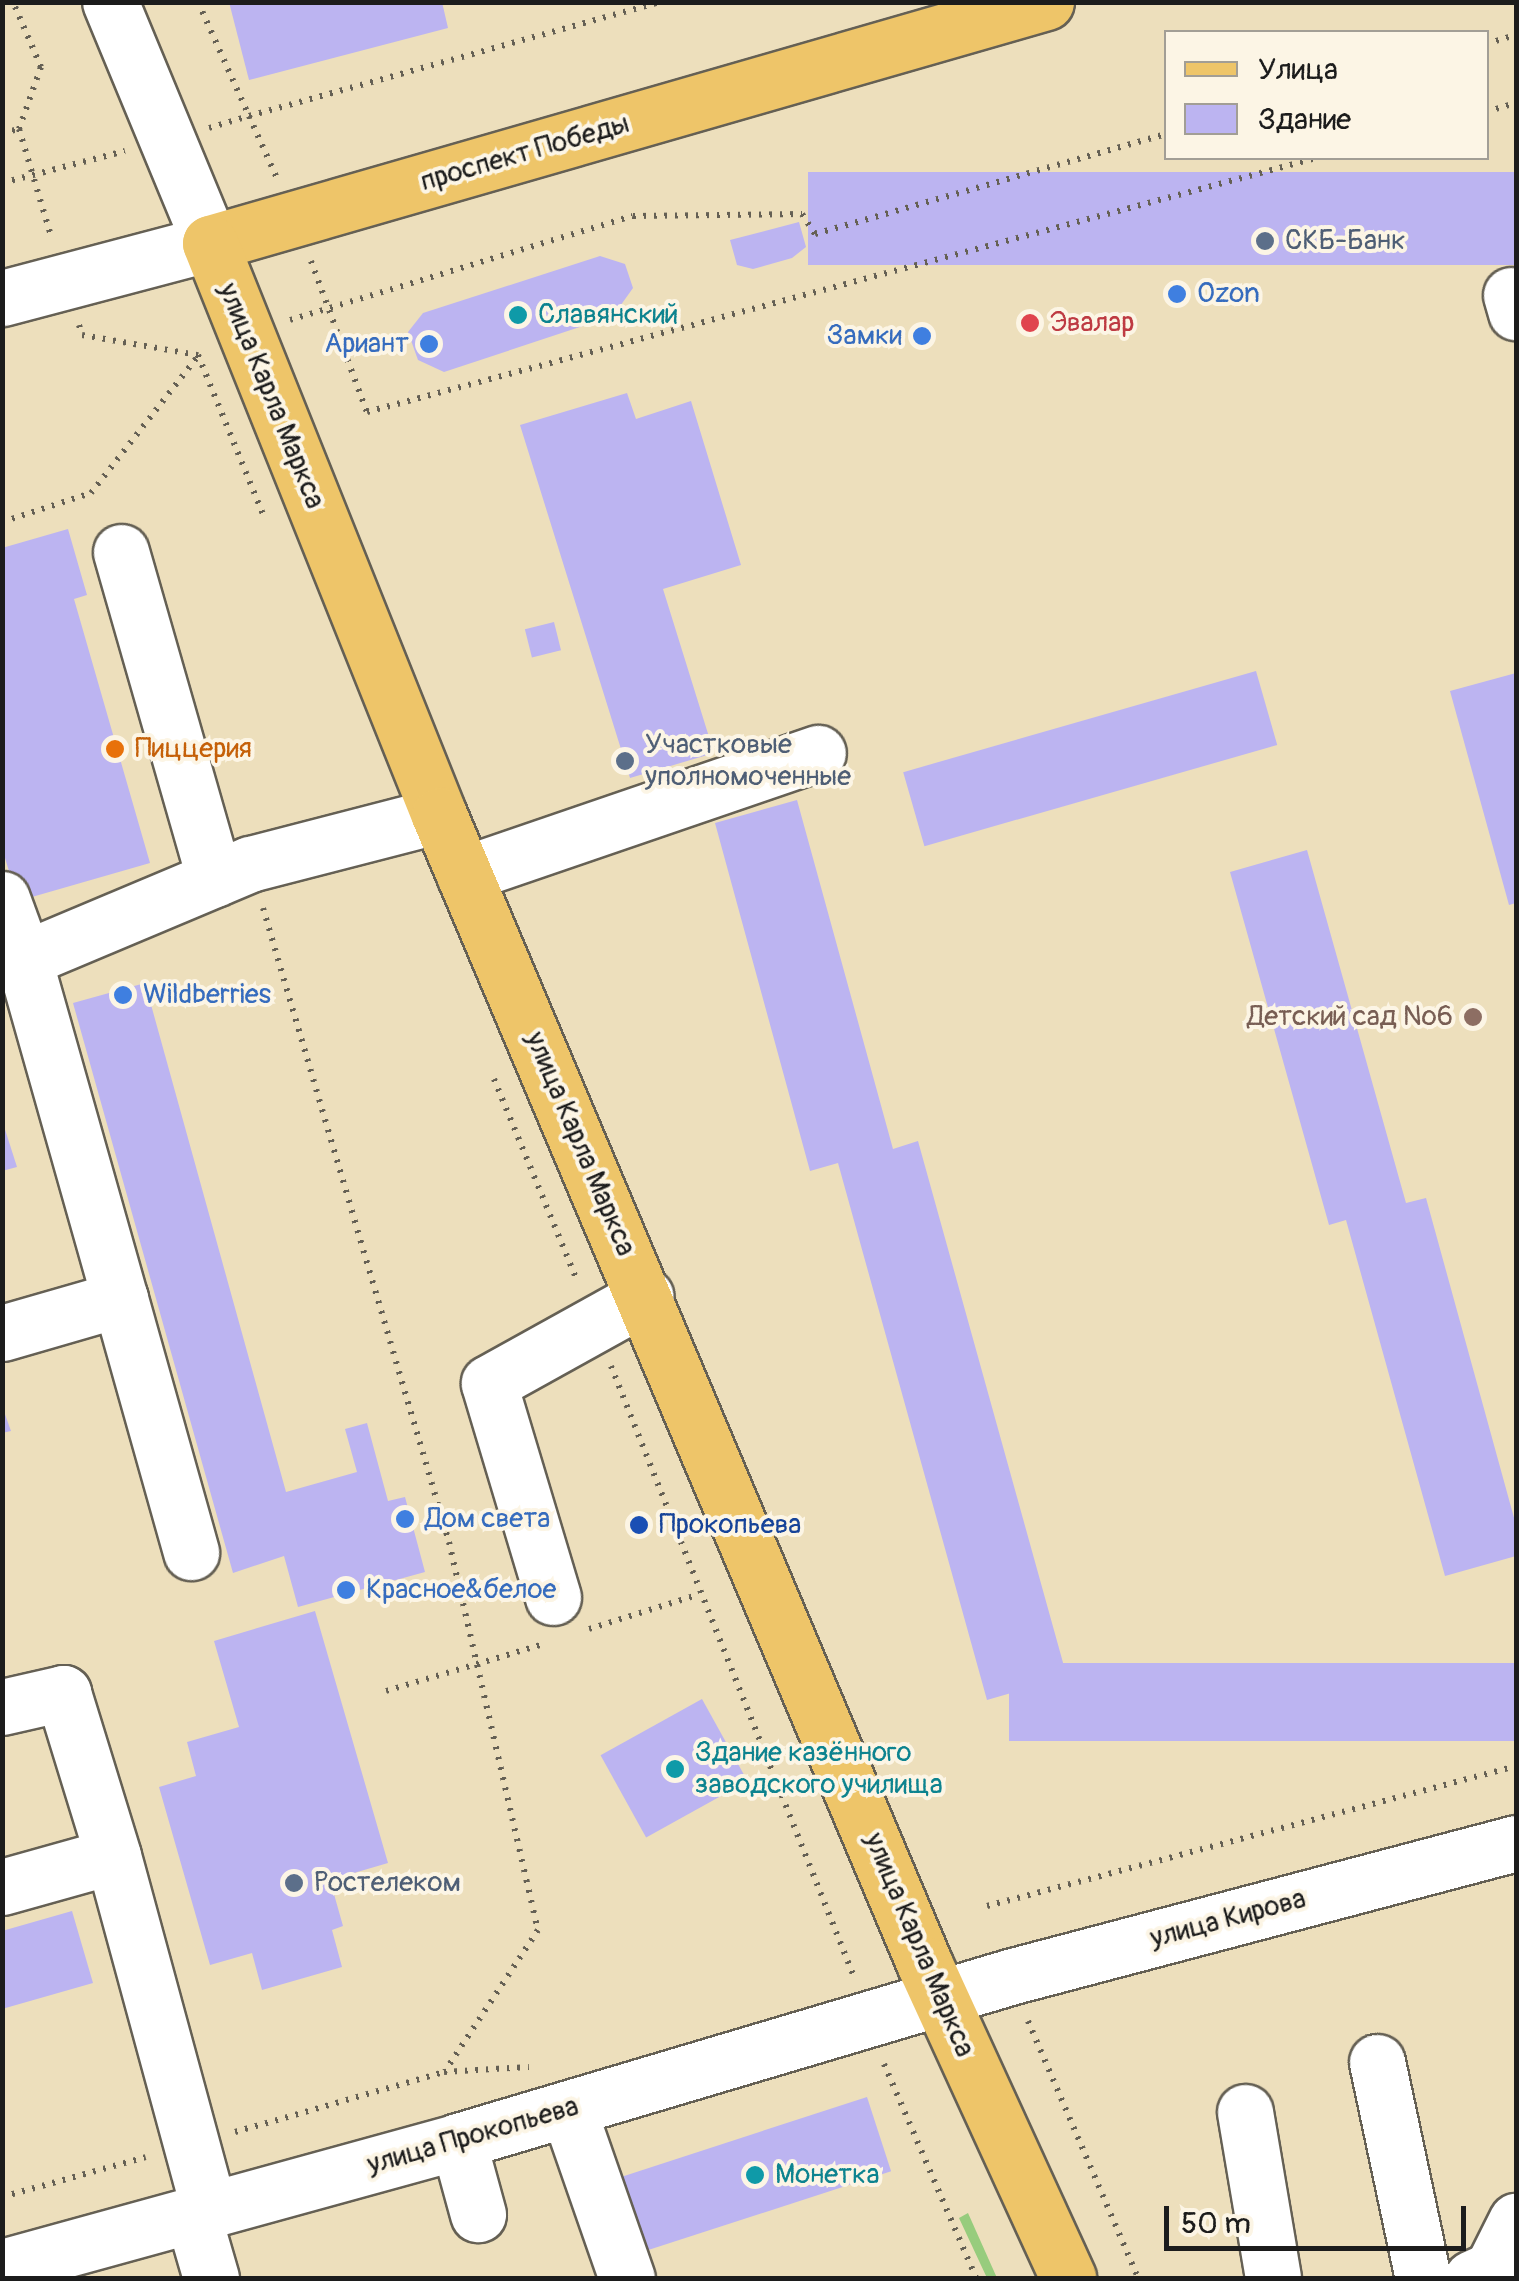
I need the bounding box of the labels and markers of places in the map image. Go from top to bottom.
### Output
place label: СКБ-Банк [1285,224,1405,258]
marker: СКБ-Банк [1254,230,1276,252]
place label: Ozon [1197,277,1260,311]
marker: Ozon [1166,283,1188,305]
place label: Славянский [538,298,679,332]
marker: Славянский [507,304,529,326]
place label: Эвалар [1050,306,1135,340]
marker: Эвалар [1019,312,1041,334]
place label: Замки [827,319,902,353]
marker: Замки [911,325,933,347]
place label: Ариант [324,327,409,361]
marker: Ариант [418,333,440,355]
place label: Участковые уполномоченные [645,728,851,794]
place label: Пиццерия [135,732,252,766]
marker: Пиццерия [104,738,126,760]
marker: Участковые уполномоченные [614,750,636,772]
place label: Wildberries [143,978,271,1012]
marker: Wildberries [112,984,134,1006]
place label: Детский сад №6 [1247,1000,1453,1034]
marker: Детский сад №6 [1462,1006,1484,1028]
place label: Дом света [425,1502,550,1536]
marker: Дом света [394,1508,416,1530]
place label: Прокопьева [659,1508,801,1542]
marker: Прокопьева [628,1514,650,1536]
place label: Красное&белое [366,1573,556,1607]
marker: Красное&белое [335,1579,357,1601]
place label: Здание казённого заводского училища [695,1736,943,1802]
marker: Здание казённого заводского училища [664,1758,686,1780]
place label: Ростелеком [314,1866,461,1900]
marker: Ростелеком [283,1872,305,1894]
place label: Монетка [775,2158,879,2192]
marker: Монетка [744,2164,766,2186]

